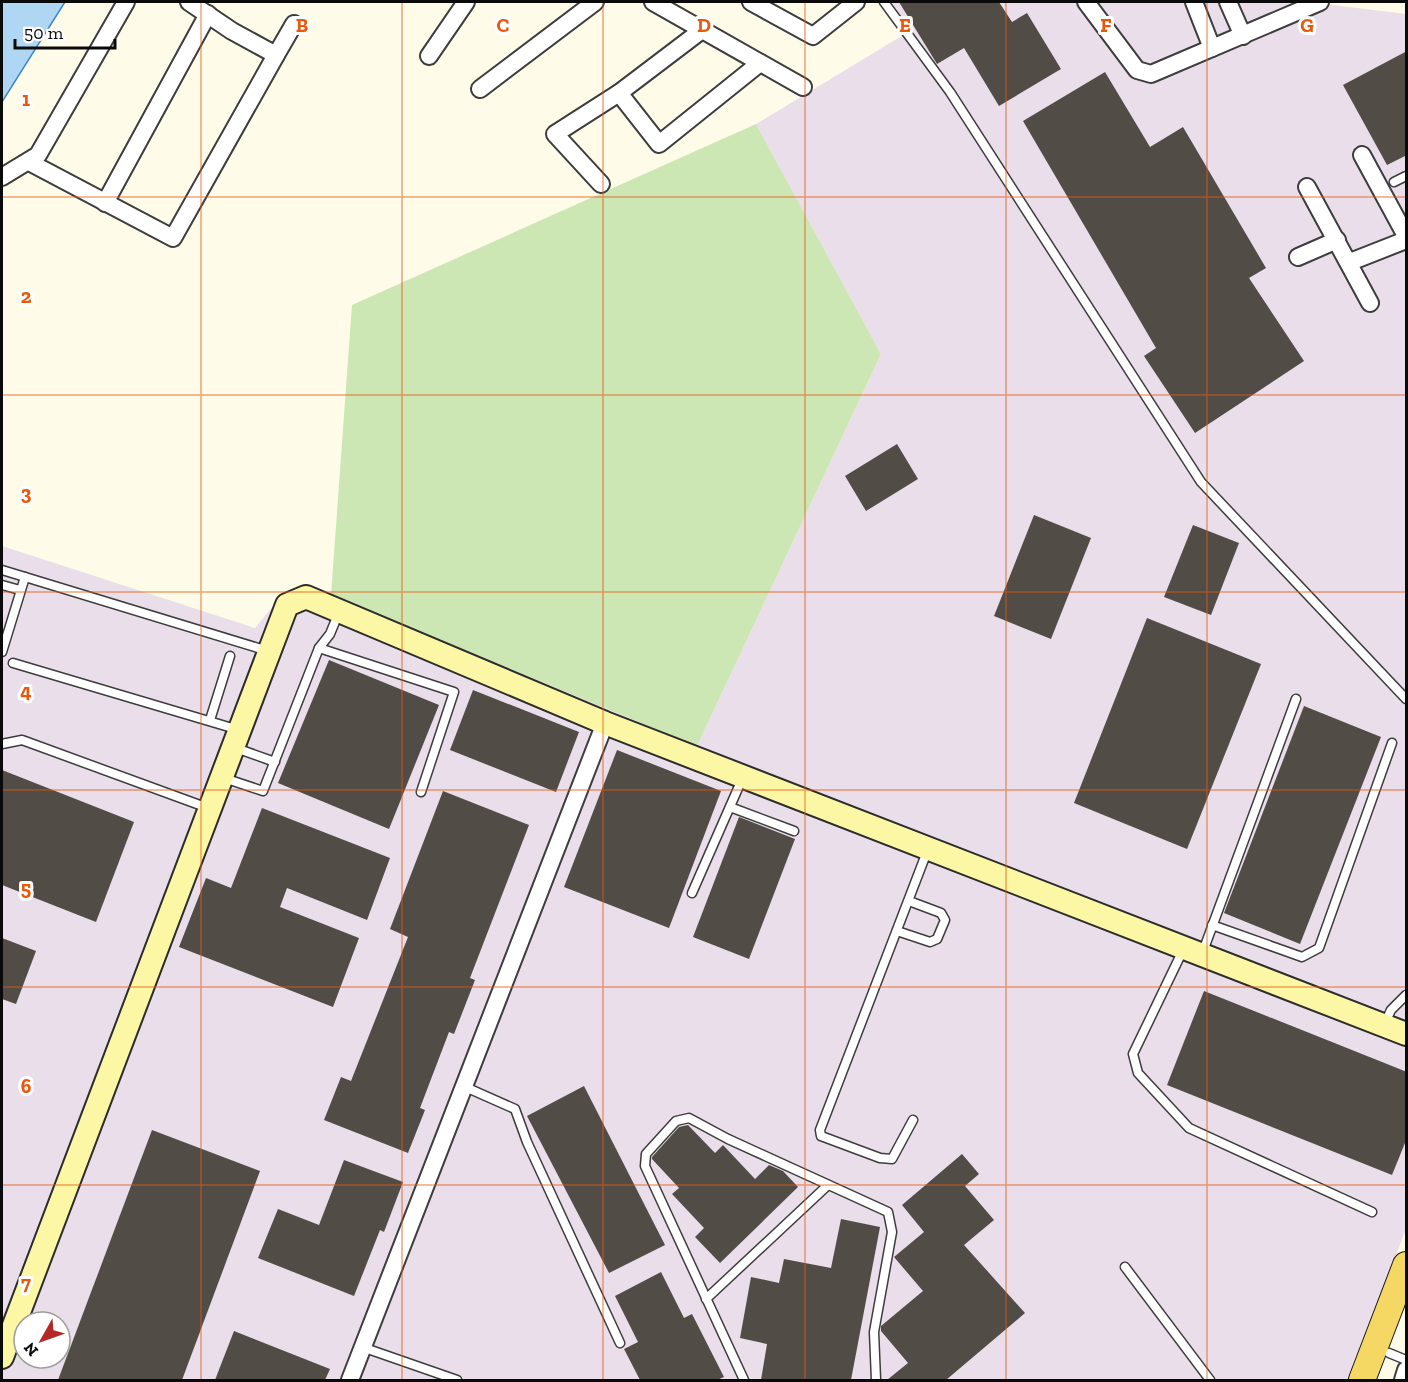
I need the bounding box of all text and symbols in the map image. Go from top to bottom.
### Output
scale bar [15,12,116,50]
text: B [296,13,308,37]
text: C [497,13,510,37]
text: D [697,13,711,37]
text: E [899,13,911,37]
text: F [1100,13,1112,37]
text: G [1300,13,1314,37]
text: 50 m [24,22,64,44]
text: 1 [22,87,30,111]
text: 2 [21,284,32,308]
text: 3 [21,481,32,505]
text: 4 [20,679,32,703]
text: 5 [21,876,31,900]
text: 6 [21,1074,32,1098]
text: 7 [21,1271,31,1295]
north arrow [12,1310,72,1370]
text: N [20,1339,42,1360]

